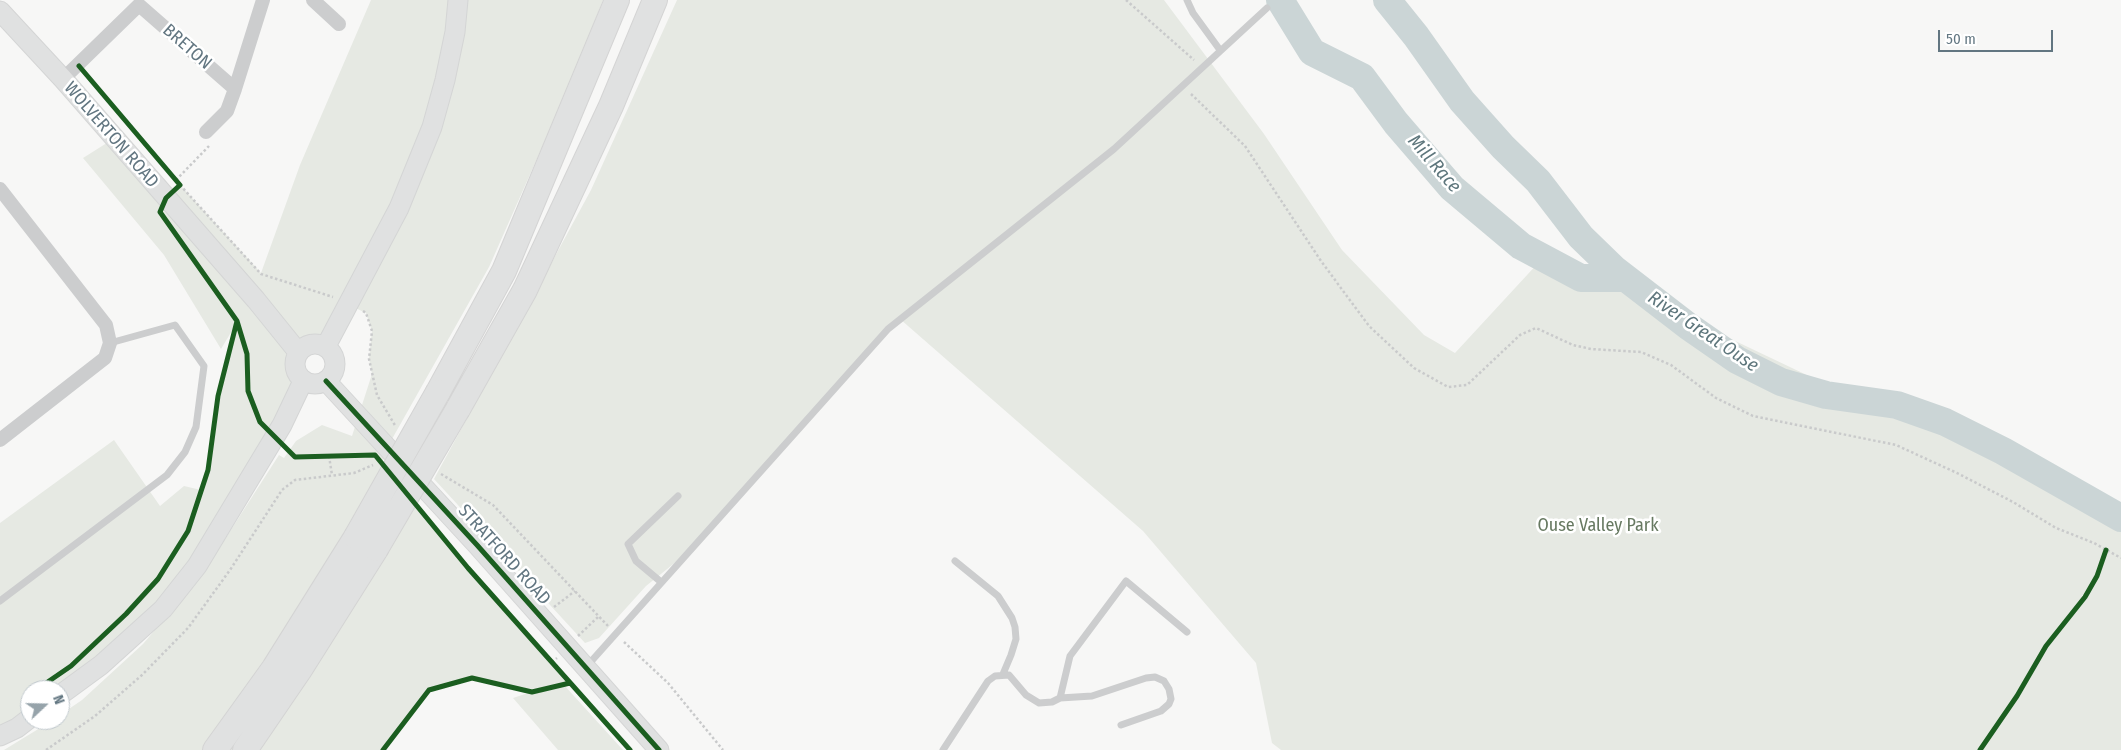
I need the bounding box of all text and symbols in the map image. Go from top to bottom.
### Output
street label: BRETON [158,20,216,74]
scale bar [1941,20,2056,52]
text: 50 m [1946,30,1976,48]
street label: WOLVERTON ROAD [59,78,163,192]
water label: Mill Race [1403,130,1465,198]
water label: River Great Ouse [1643,287,1763,377]
street label: STRATFORD ROAD [453,500,555,610]
park label: Ouse Valley Park [1537,515,1659,537]
north arrow [20,680,70,730]
text: N [49,693,68,707]

